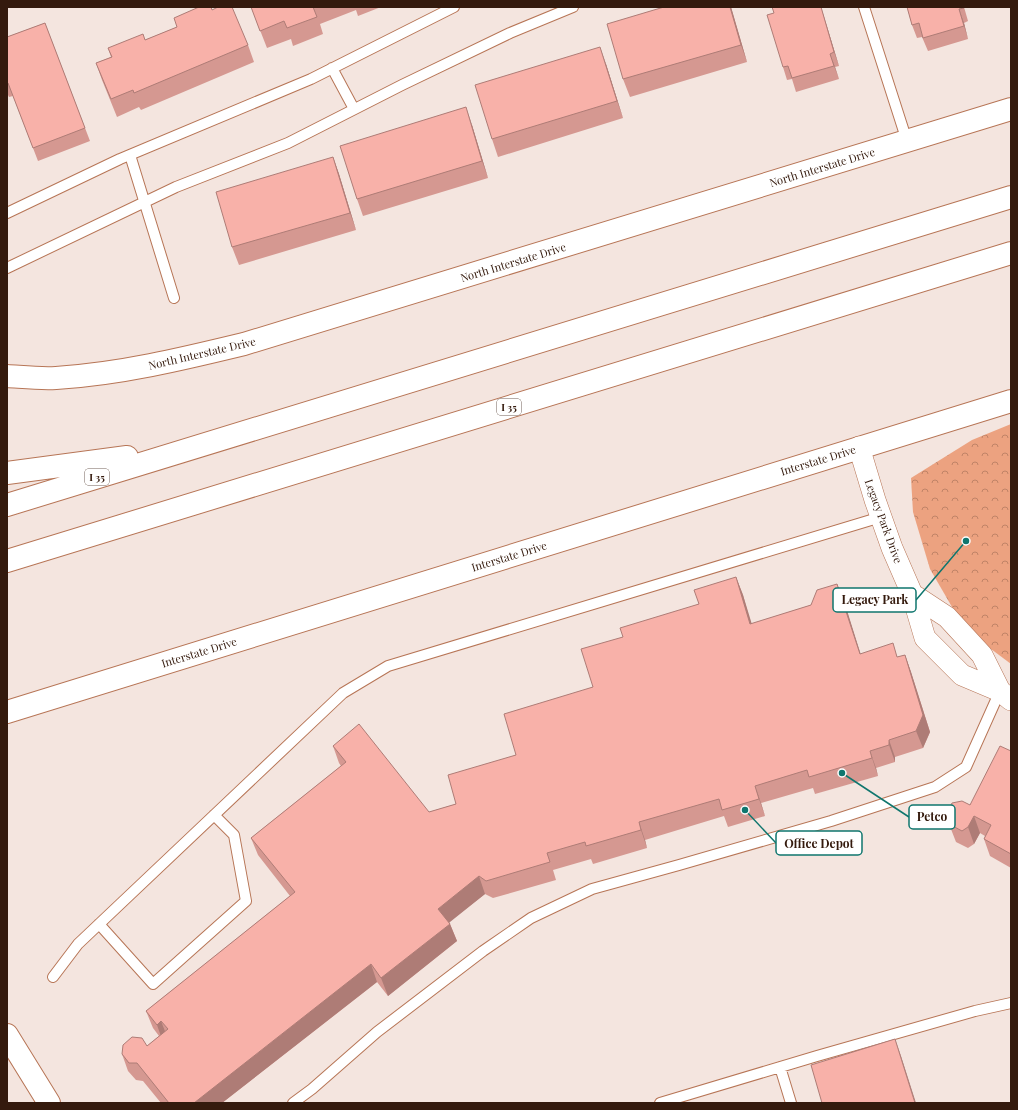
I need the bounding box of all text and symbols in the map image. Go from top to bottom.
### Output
street label: North Interstate Drive [767,144,877,190]
street label: North Interstate Drive [458,239,568,285]
street label: North Interstate Drive [147,333,258,373]
road number: I 35 [497,399,521,415]
street label: Interstate Drive [778,441,858,479]
road number: I 35 [85,469,109,485]
street label: Legacy Park Drive [862,477,906,566]
street label: Interstate Drive [469,537,549,575]
callout: Legacy Park [833,588,916,612]
text: Legacy Park [842,591,909,607]
street label: Interstate Drive [159,633,239,671]
callout: Petco [909,805,955,829]
text: Petco [917,808,947,824]
callout: Office Depot [776,831,862,855]
text: Office Depot [784,835,855,851]

